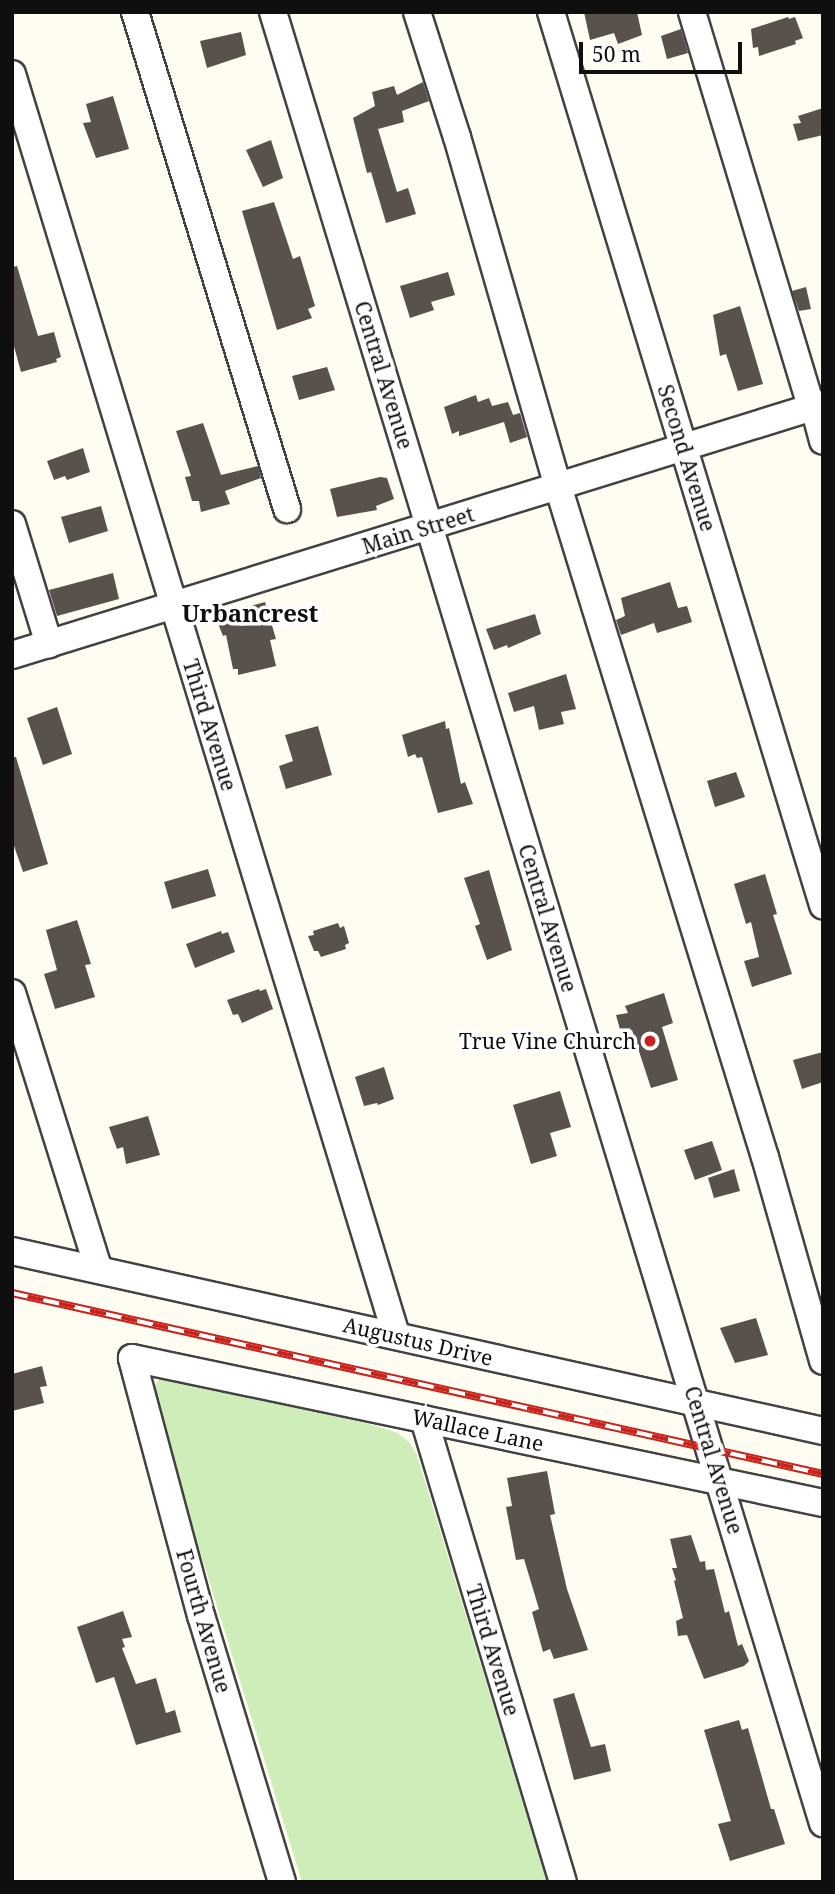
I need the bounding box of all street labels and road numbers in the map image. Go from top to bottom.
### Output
street label: Central Avenue [350,298,418,452]
street label: Second Avenue [653,382,721,534]
street label: Main Street [359,501,477,559]
street label: Third Avenue [178,656,242,794]
street label: Central Avenue [514,841,582,995]
street label: Augustus Drive [341,1312,495,1370]
street label: Central Avenue [680,1383,748,1537]
street label: Wallace Lane [410,1404,546,1456]
street label: Fourth Avenue [171,1546,237,1696]
street label: Third Avenue [461,1581,525,1719]

